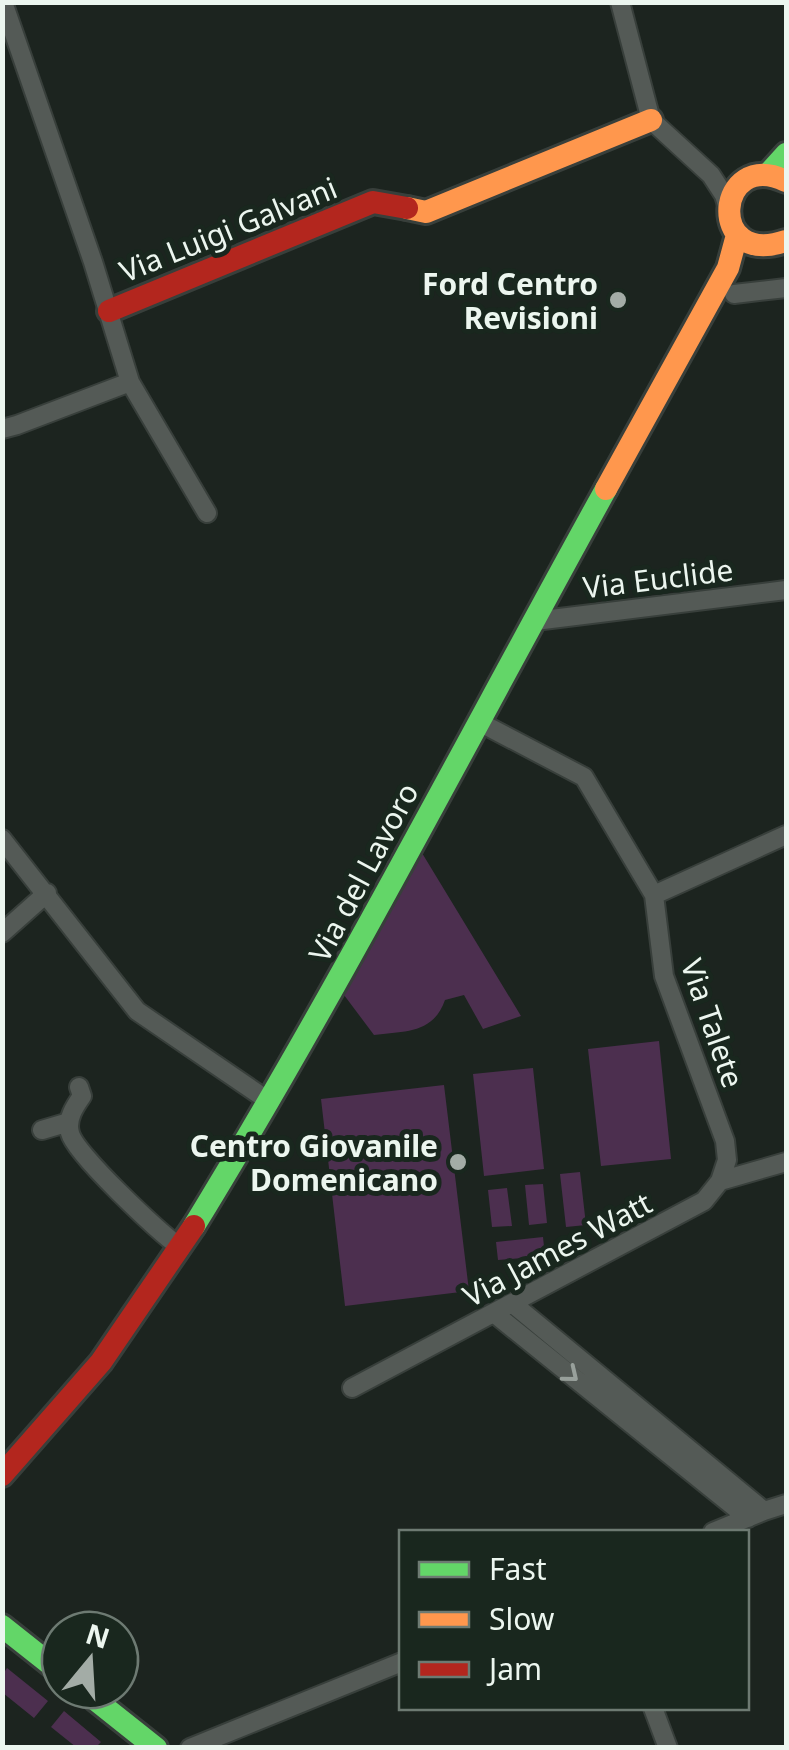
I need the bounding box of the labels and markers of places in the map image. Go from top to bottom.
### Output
place label: Ford Centro Revisioni [422,263,598,338]
marker: Ford Centro Revisioni [607,289,629,311]
place label: Centro Giovanile Domenicano [190,1125,438,1200]
marker: Centro Giovanile Domenicano [447,1151,469,1173]

